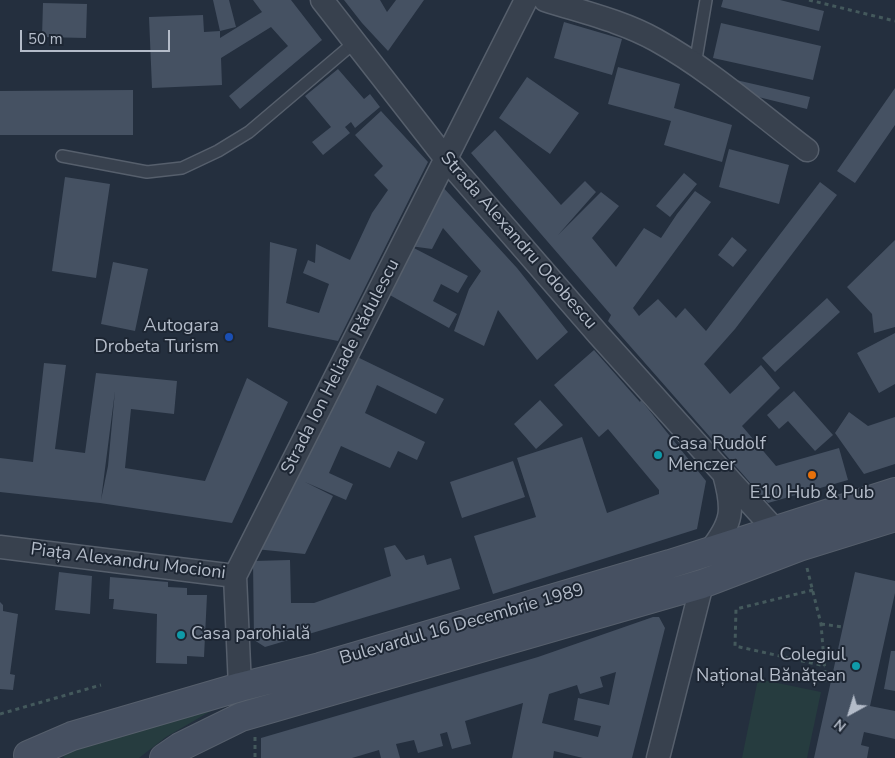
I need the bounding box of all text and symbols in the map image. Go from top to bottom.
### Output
scale bar [22,20,172,52]
text: 50 m [28,29,63,49]
street label: Strada Alexandru Odobescu [435,148,601,334]
street label: Strada Ion Heliade Rădulescu [277,256,405,478]
place label: Autogara Drobeta Turism [94,316,219,358]
marker: Autogara Drobeta Turism [223,331,235,343]
place label: Casa Rudolf Menczer [668,434,766,476]
marker: Casa Rudolf Menczer [652,449,664,461]
marker: E10 Hub & Pub [806,469,818,481]
place label: E10 Hub & Pub [750,483,874,505]
street label: Piața Alexandru Mocioni [29,539,227,585]
street label: Bulevardul 16 Decembrie 1989 [337,580,587,670]
place label: Casa parohială [191,624,310,646]
marker: Casa parohială [175,629,187,641]
place label: Colegiul Național Bănățean [696,645,846,688]
marker: Colegiul Național Bănățean [850,660,862,672]
north arrow [825,688,875,738]
text: N [830,714,850,736]

